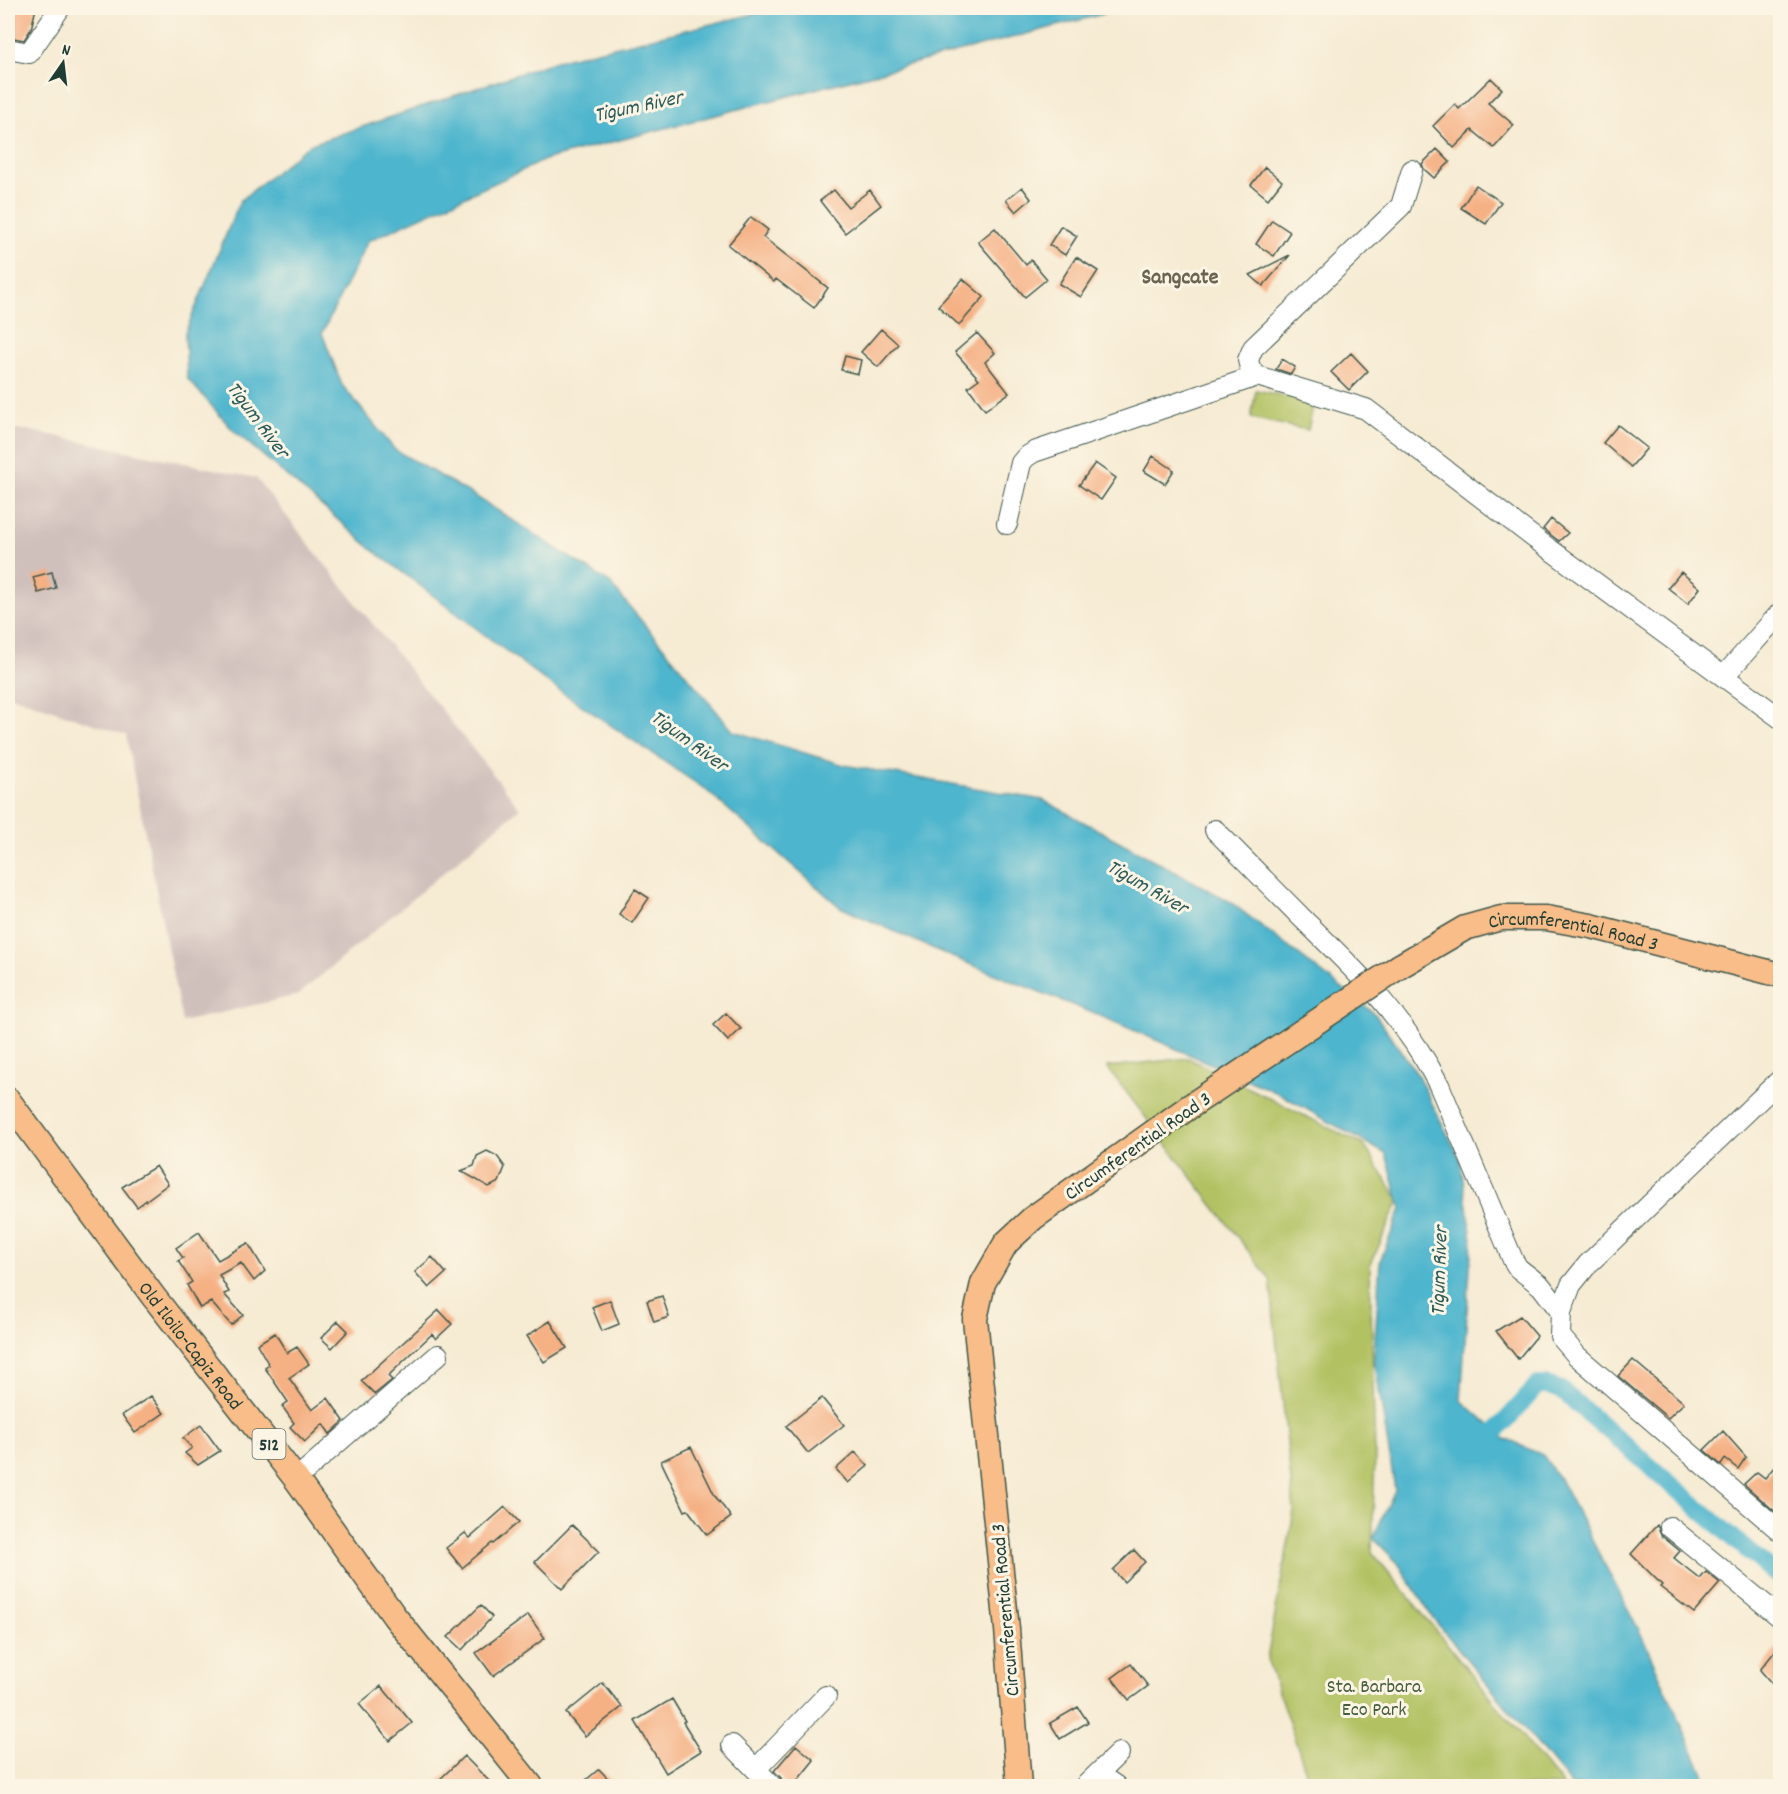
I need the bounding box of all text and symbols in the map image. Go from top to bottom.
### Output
north arrow [33,33,93,93]
text: N [59,39,73,63]
water label: Tigum River [592,83,688,132]
district label: Sangcate [1142,263,1219,294]
water label: Tigum River [218,376,297,467]
water label: Tigum River [643,704,735,782]
water label: Tigum River [1100,853,1195,925]
street label: Circumferential Road 3 [1485,907,1661,960]
street label: Circumferential Road 3 [1060,1086,1218,1209]
water label: Tigum River [1424,1224,1458,1316]
street label: Old Iloilo-Capiz Road [130,1277,248,1417]
road number: 512 [252,1429,286,1459]
street label: Circumferential Road 3 [985,1522,1028,1697]
park label: Sta. Barbara Eco Park [1327,1674,1422,1725]

